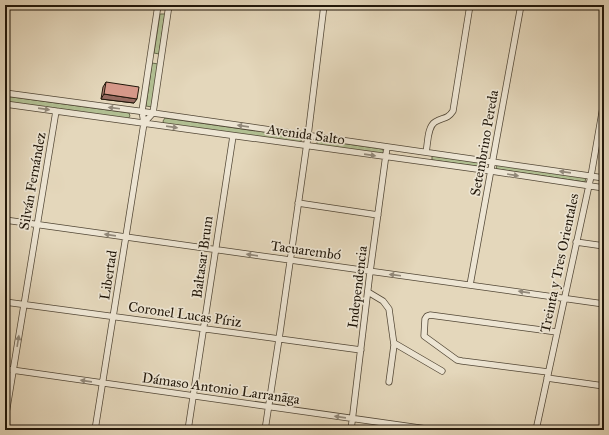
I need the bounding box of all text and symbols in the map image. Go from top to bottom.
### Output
street label: Setembrino Pereda [467,89,502,197]
one-way arrow [108,105,120,111]
one-way arrow [38,106,50,112]
street label: Avenida Salto [265,120,346,148]
one-way arrow [237,123,249,129]
one-way arrow [166,124,178,130]
street label: Silván Fernández [16,130,50,231]
one-way arrow [364,152,376,158]
one-way arrow [559,169,571,175]
one-way arrow [507,172,519,178]
street label: Treinta y Tres Orientales [536,192,583,334]
street label: Baltasar Brum [188,215,217,299]
one-way arrow [104,232,116,238]
street label: Tacuarembó [270,237,342,264]
street label: Independencia [344,245,371,329]
street label: Libertad [96,249,121,301]
one-way arrow [246,252,258,258]
one-way arrow [389,272,401,278]
one-way arrow [518,289,530,295]
street label: Coronel Lucas Píriz [127,298,243,331]
one-way arrow [15,334,21,347]
street label: Dámaso Antonio Larranãga [141,369,301,408]
one-way arrow [80,378,92,384]
one-way arrow [334,414,346,420]

